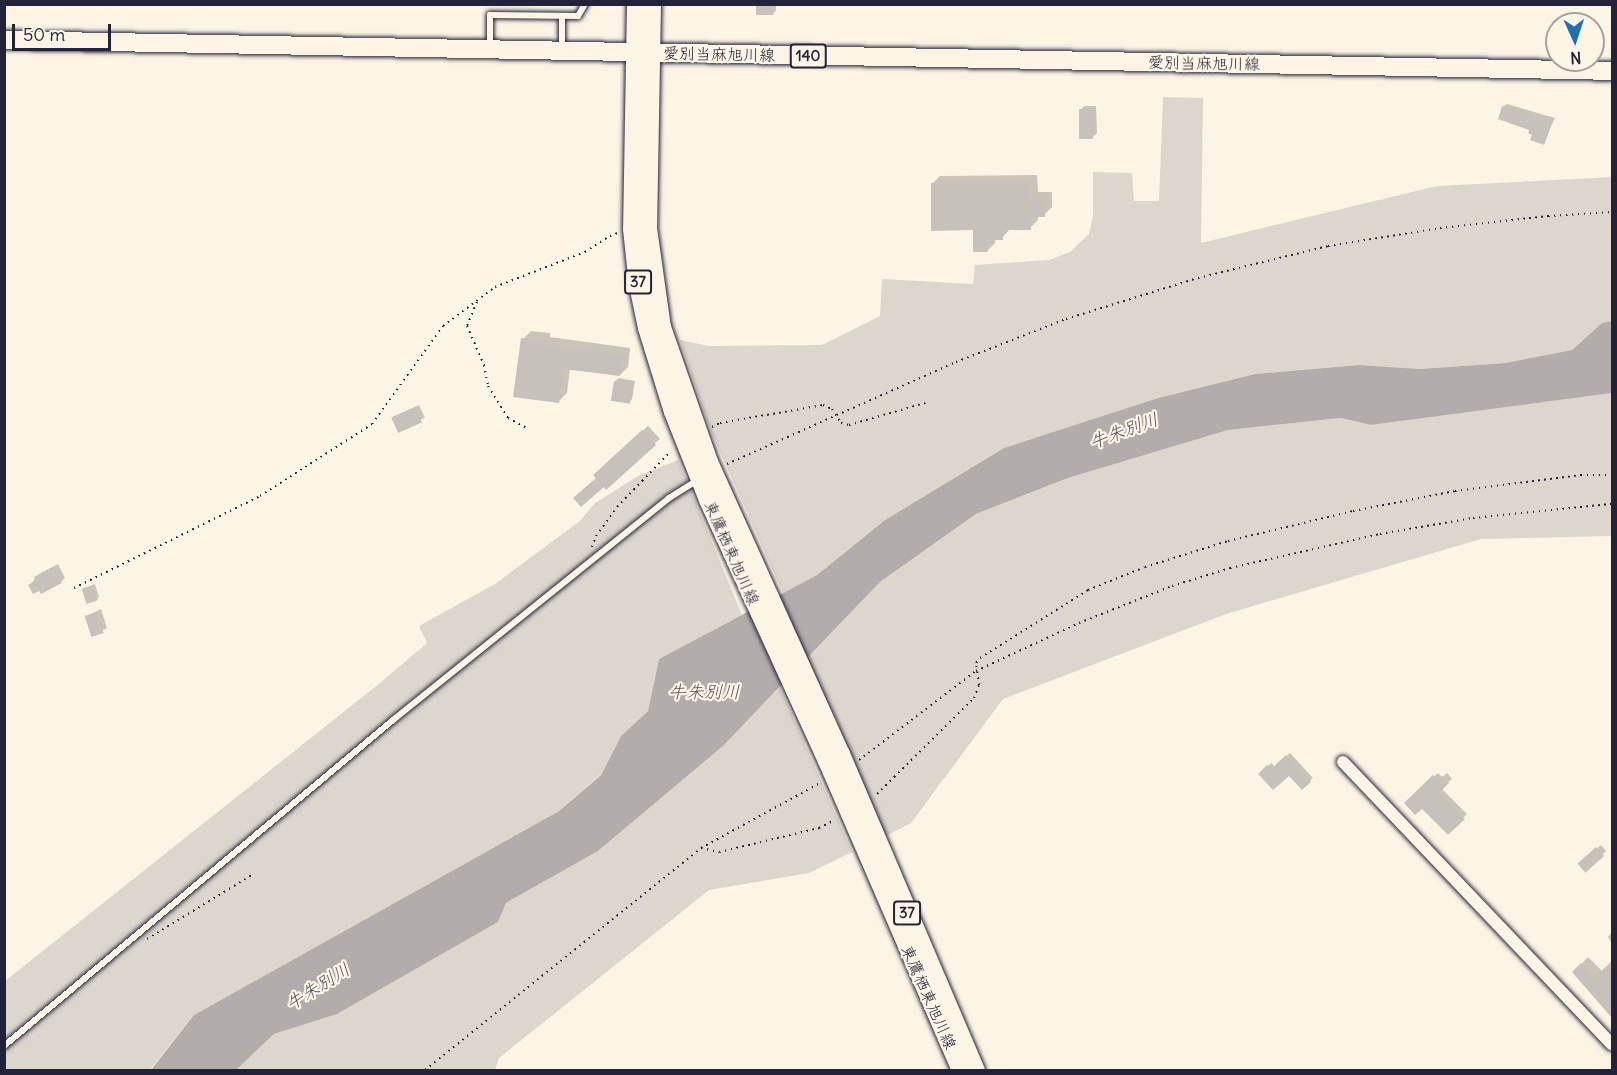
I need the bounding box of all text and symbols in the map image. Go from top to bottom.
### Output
scale bar [15,12,114,50]
north arrow [1545,12,1605,72]
text: 50 m [23,23,65,46]
street label: 愛別当麻旭川線 [663,43,775,65]
road number: 140 [788,44,828,68]
text: N [1570,48,1582,68]
street label: 愛別当麻旭川線 [1148,52,1260,74]
road number: 37 [623,270,653,294]
water label: 牛朱別川 [1086,409,1162,453]
street label: 東鷹栖東旭川線 [700,498,764,608]
water label: 牛朱別川 [668,681,740,703]
road number: 37 [892,901,922,925]
street label: 東鷹栖東旭川線 [897,942,961,1052]
water label: 牛朱別川 [282,959,354,1015]

